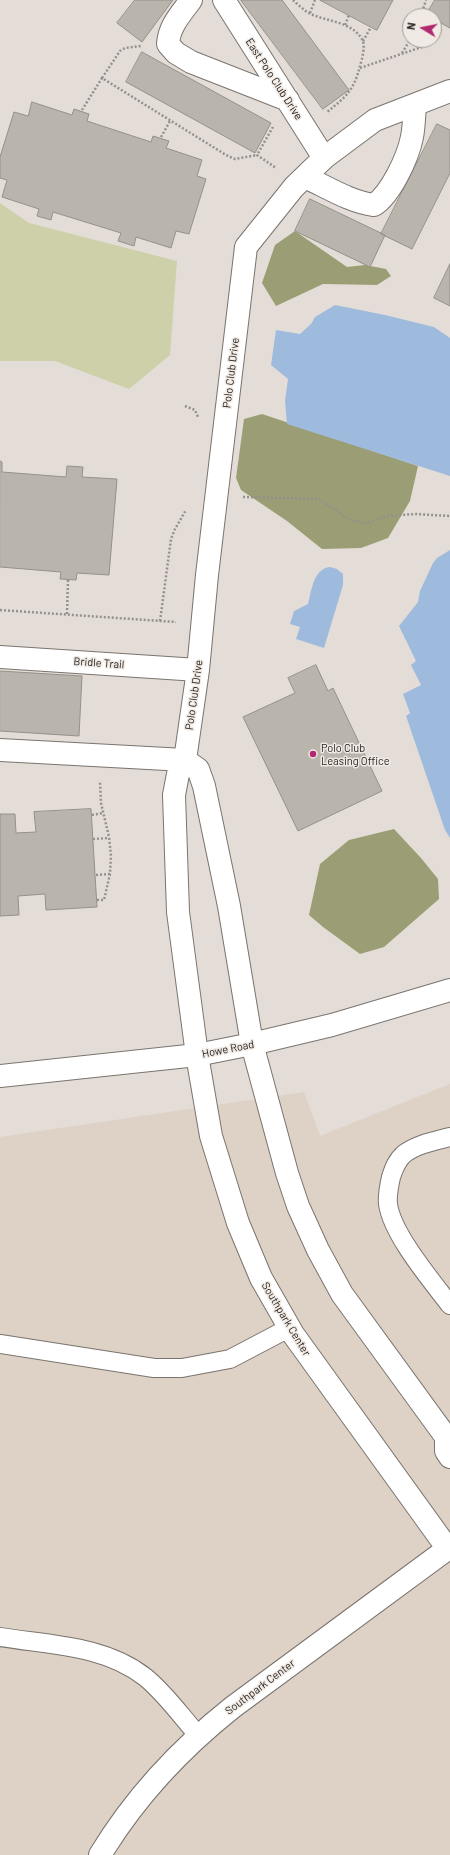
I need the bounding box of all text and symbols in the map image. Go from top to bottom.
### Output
north arrow [402,8,442,48]
text: N [404,21,418,31]
street label: East Polo Club Drive [243,36,305,122]
street label: Polo Club Drive [220,337,242,409]
street label: Bridle Trail [73,655,125,671]
street label: Polo Club Drive [183,659,205,731]
place label: Polo Club Leasing Office [321,741,390,767]
marker: Polo Club Leasing Office [308,749,318,759]
street label: Howe Road [201,1037,255,1061]
street label: Southpark Center [259,1280,313,1358]
street label: Southpark Center [223,1657,297,1717]

